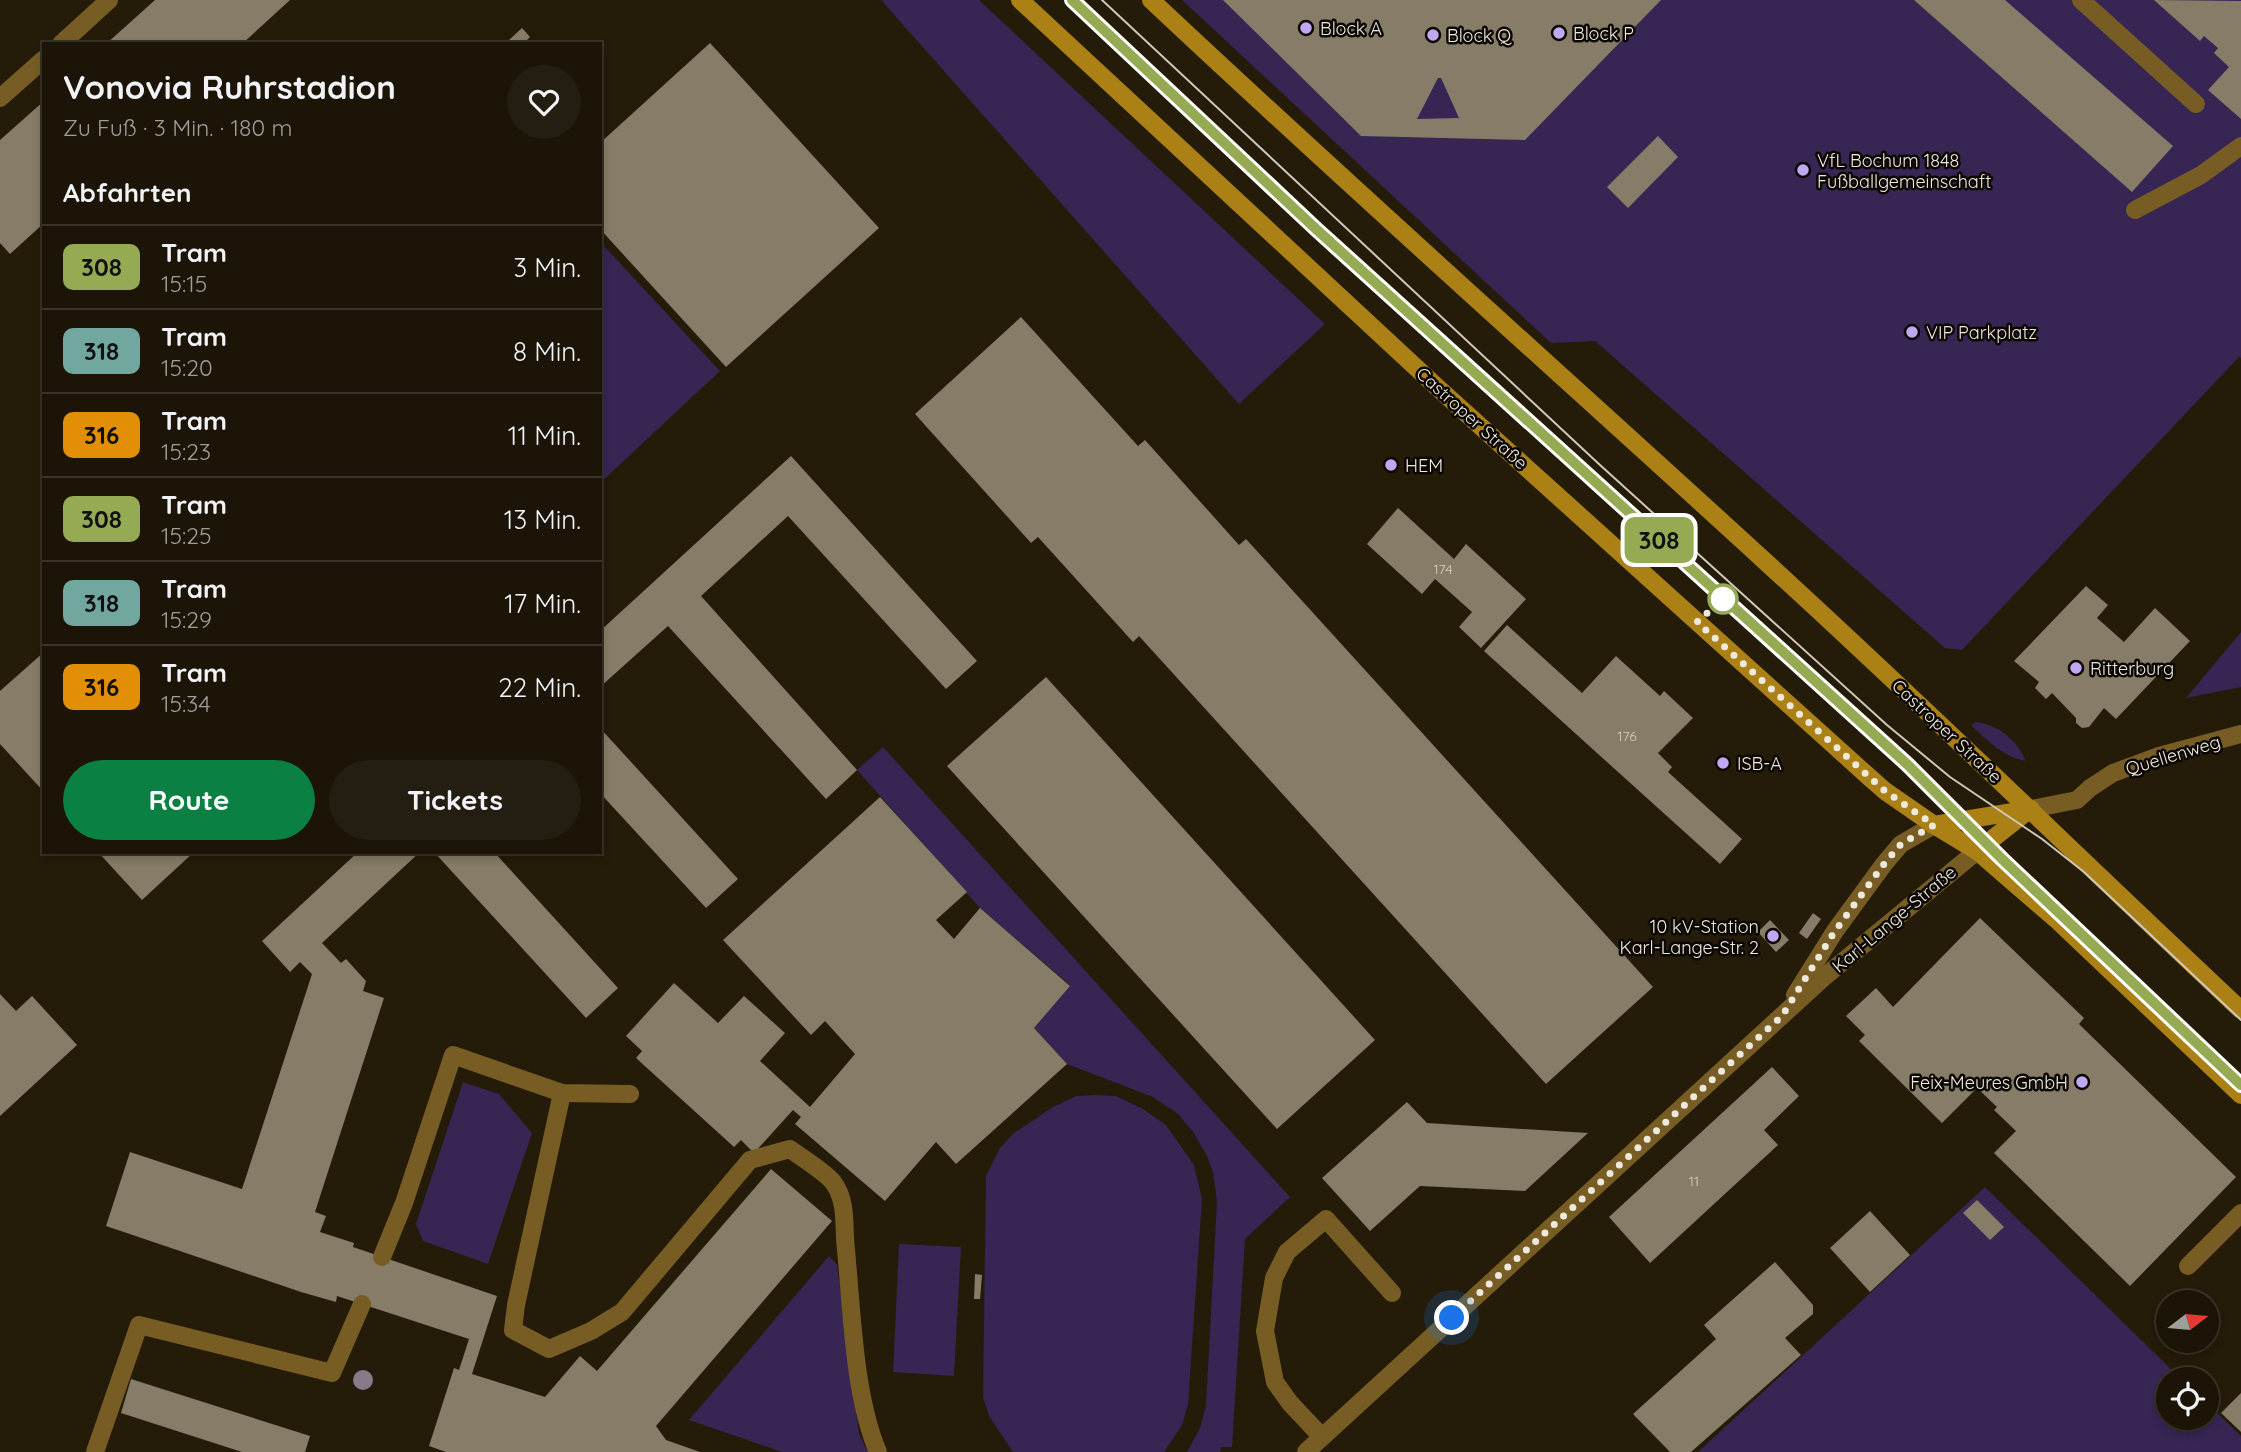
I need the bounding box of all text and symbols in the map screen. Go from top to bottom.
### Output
place label: Block A [1320,17,1382,40]
marker: Block A [1298,20,1314,36]
place label: Block P [1573,22,1634,45]
place label: Block Q [1447,24,1512,47]
marker: Block P [1551,25,1567,41]
marker: Block Q [1425,27,1441,43]
button: heart [507,65,581,139]
text: Vonovia Ruhrstadion [63,66,396,107]
text: Zu Fuß · 3 Min. · 180 m [63,113,292,142]
place label: VfL Bochum 1848 Fußballgemeinschaft [1817,149,1991,193]
marker: VfL Bochum 1848 Fußballgemeinschaft [1795,162,1811,178]
text: Abfahrten [63,176,192,209]
text: Tram [161,236,227,269]
text: 3 Min. [513,251,581,284]
text: 308 [81,252,122,282]
text: 15:15 [161,269,207,298]
text: Tram [161,320,227,353]
place label: VIP Parkplatz [1926,321,2037,344]
marker: VIP Parkplatz [1904,324,1920,340]
text: 8 Min. [513,335,581,368]
text: 318 [84,336,119,366]
text: 15:20 [161,353,213,382]
street label: Castroper Straße [1411,362,1533,474]
text: Tram [161,404,227,437]
text: 11 Min. [508,419,581,452]
text: 316 [84,420,119,450]
text: 15:23 [161,437,211,466]
place label: HEM [1405,454,1443,477]
marker: HEM [1383,457,1399,473]
text: Tram [161,488,227,521]
text: 13 Min. [504,503,581,536]
text: 308 [81,504,122,534]
line badge: 308 [1619,517,1699,563]
text: 15:25 [161,521,212,550]
text: 308 [1639,525,1679,555]
house number: 174 [1433,560,1453,578]
text: Tram [161,572,227,605]
unlabelled marker [1708,584,1738,614]
text: 17 Min. [504,587,581,620]
text: 318 [84,588,119,618]
text: 15:29 [161,605,212,634]
text: Tram [161,656,227,689]
place label: Ritterburg [2090,657,2174,680]
marker: Ritterburg [2068,660,2084,676]
text: 22 Min. [498,671,581,704]
text: 316 [84,672,119,702]
street label: Castroper Straße [1887,674,2007,788]
text: 15:34 [161,689,211,718]
house number: 176 [1617,727,1637,745]
street label: Quellenweg [2123,730,2223,780]
place label: ISB-A [1737,752,1782,775]
marker: ISB-A [1715,755,1731,771]
button: Route [63,760,315,840]
button: Tickets [329,760,581,840]
street label: Karl-Lange-Straße [1827,860,1961,978]
place label: 10 kV-Station Karl-Lange-Str. 2 [1620,915,1759,959]
marker: 10 kV-Station Karl-Lange-Str. 2 [1765,928,1781,944]
place label: Feix-Meures GmbH [1910,1071,2068,1094]
marker: Feix-Meures GmbH [2074,1074,2090,1090]
house number: 11 [1689,1172,1699,1190]
north arrow [2156,1290,2219,1353]
map controls [2156,1290,2219,1430]
your location [1434,1300,1469,1335]
button: locate [2156,1367,2219,1430]

